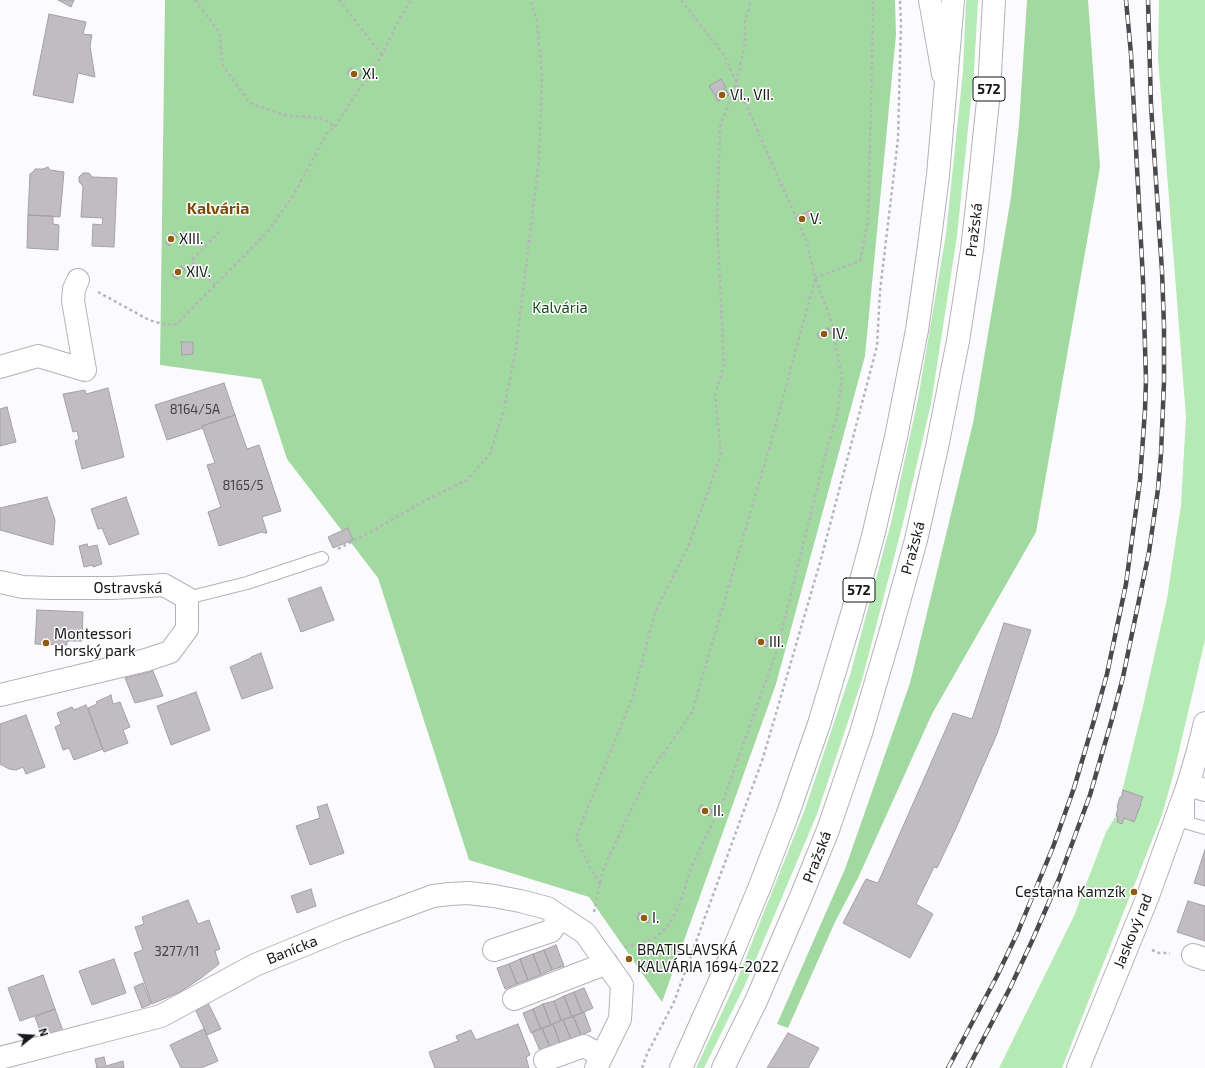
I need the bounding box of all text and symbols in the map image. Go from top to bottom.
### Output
place label: XI. [362,65,379,83]
marker: XI. [349,69,359,79]
road number: 572 [973,77,1005,101]
place label: VI., VII. [730,86,774,104]
marker: VI., VII. [717,90,727,100]
district label: Kalvária [187,199,249,219]
street label: Pražská [962,202,986,258]
place label: V. [810,210,822,228]
marker: V. [797,214,807,224]
place label: XIII. [179,230,203,248]
marker: XIII. [166,234,176,244]
place label: XIV. [186,263,211,281]
marker: XIV. [173,267,183,277]
park label: Kalvária [532,299,588,317]
place label: IV. [832,325,848,343]
marker: IV. [819,329,829,339]
house number: 8164/5A [170,402,220,418]
house number: 8165/5 [222,478,264,494]
street label: Pražská [897,519,929,577]
road number: 572 [843,578,875,602]
street label: Ostravská [93,579,163,597]
place label: Montessori Horský park [54,625,136,660]
place label: III. [769,633,784,651]
marker: III. [756,637,766,647]
marker: Montessori Horský park [41,638,51,648]
place label: II. [713,802,724,820]
marker: II. [700,806,710,816]
street label: Pražská [799,828,835,886]
place label: Cesta na Kamzík [1015,883,1126,901]
marker: Cesta na Kamzík [1129,887,1139,897]
street label: Jaskový rad [1110,891,1156,971]
place label: I. [652,909,659,927]
marker: I. [639,913,649,923]
street label: Banícka [264,932,320,968]
place label: BRATISLAVSKÁ KALVÁRIA 1694-2022 [637,941,779,976]
house number: 3277/11 [155,944,199,960]
marker: BRATISLAVSKÁ KALVÁRIA 1694-2022 [624,954,634,964]
north arrow [12,1016,52,1056]
text: N [36,1026,51,1038]

